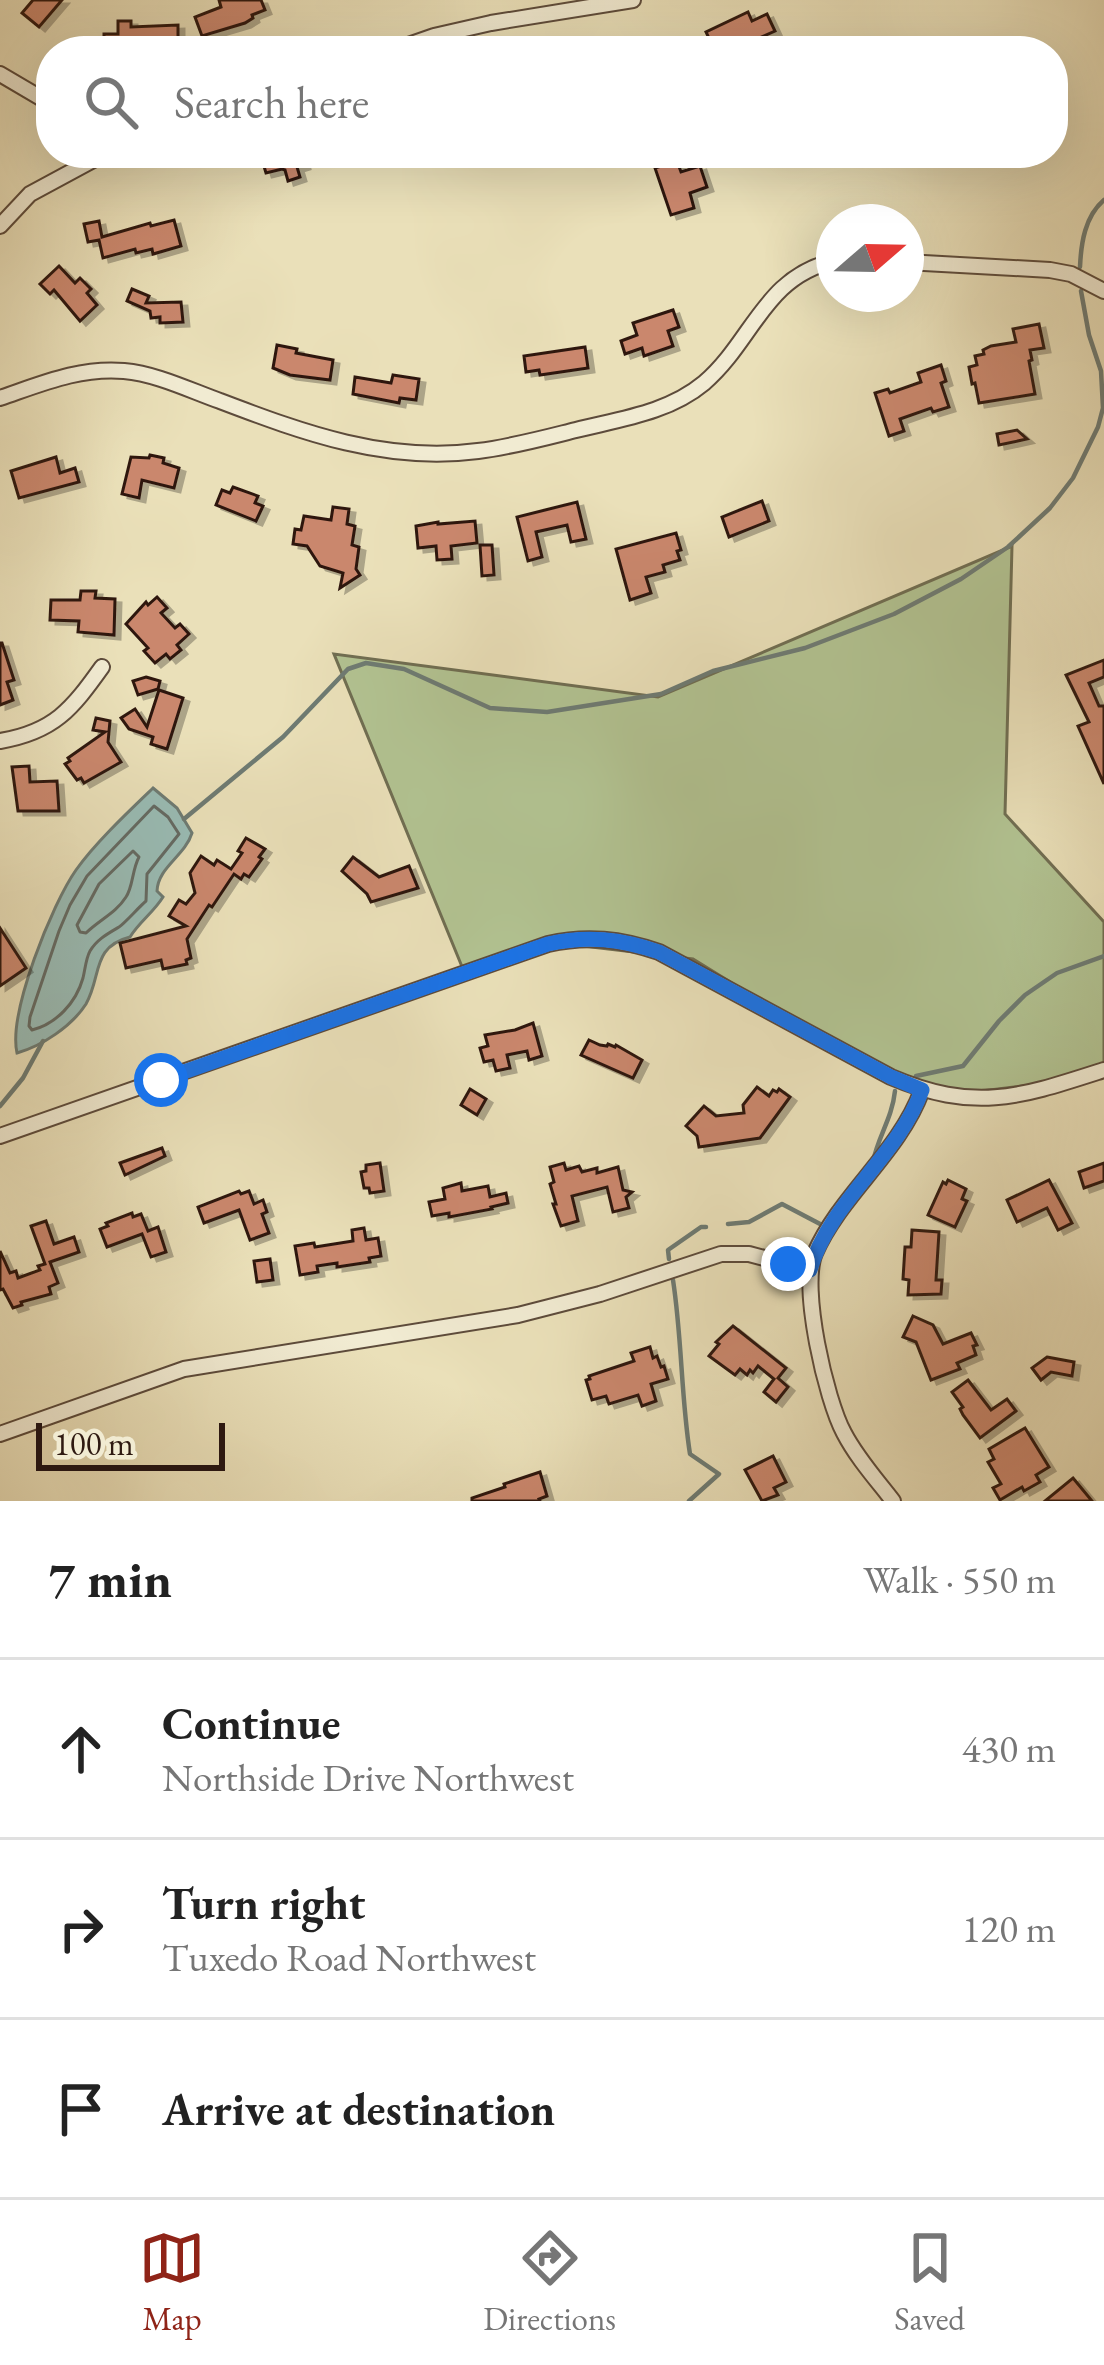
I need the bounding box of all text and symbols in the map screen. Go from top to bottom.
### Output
search box [36,36,1068,168]
icon: search [78,69,144,135]
text: Search here [174,73,369,131]
north arrow [816,204,924,312]
route start [134,1053,188,1107]
route end [761,1237,815,1291]
scale bar [36,1417,225,1470]
text: 100 m [54,1422,134,1465]
text: 7 min [48,1546,172,1612]
text: Walk · 550 m [863,1554,1056,1605]
text: Continue [162,1694,340,1752]
icon: ahead [48,1716,114,1782]
text: 430 m [962,1723,1056,1774]
text: Northside Drive Northwest [162,1752,574,1803]
text: Turn right [162,1874,365,1932]
icon: right [48,1896,114,1962]
text: 120 m [962,1903,1056,1954]
text: Tuxedo Road Northwest [162,1932,536,1983]
icon: arrive [48,2076,114,2142]
text: Arrive at destination [162,2080,555,2138]
tab: Map [139,2225,205,2340]
tab: Directions [483,2225,616,2340]
tab: Saved [894,2225,965,2340]

